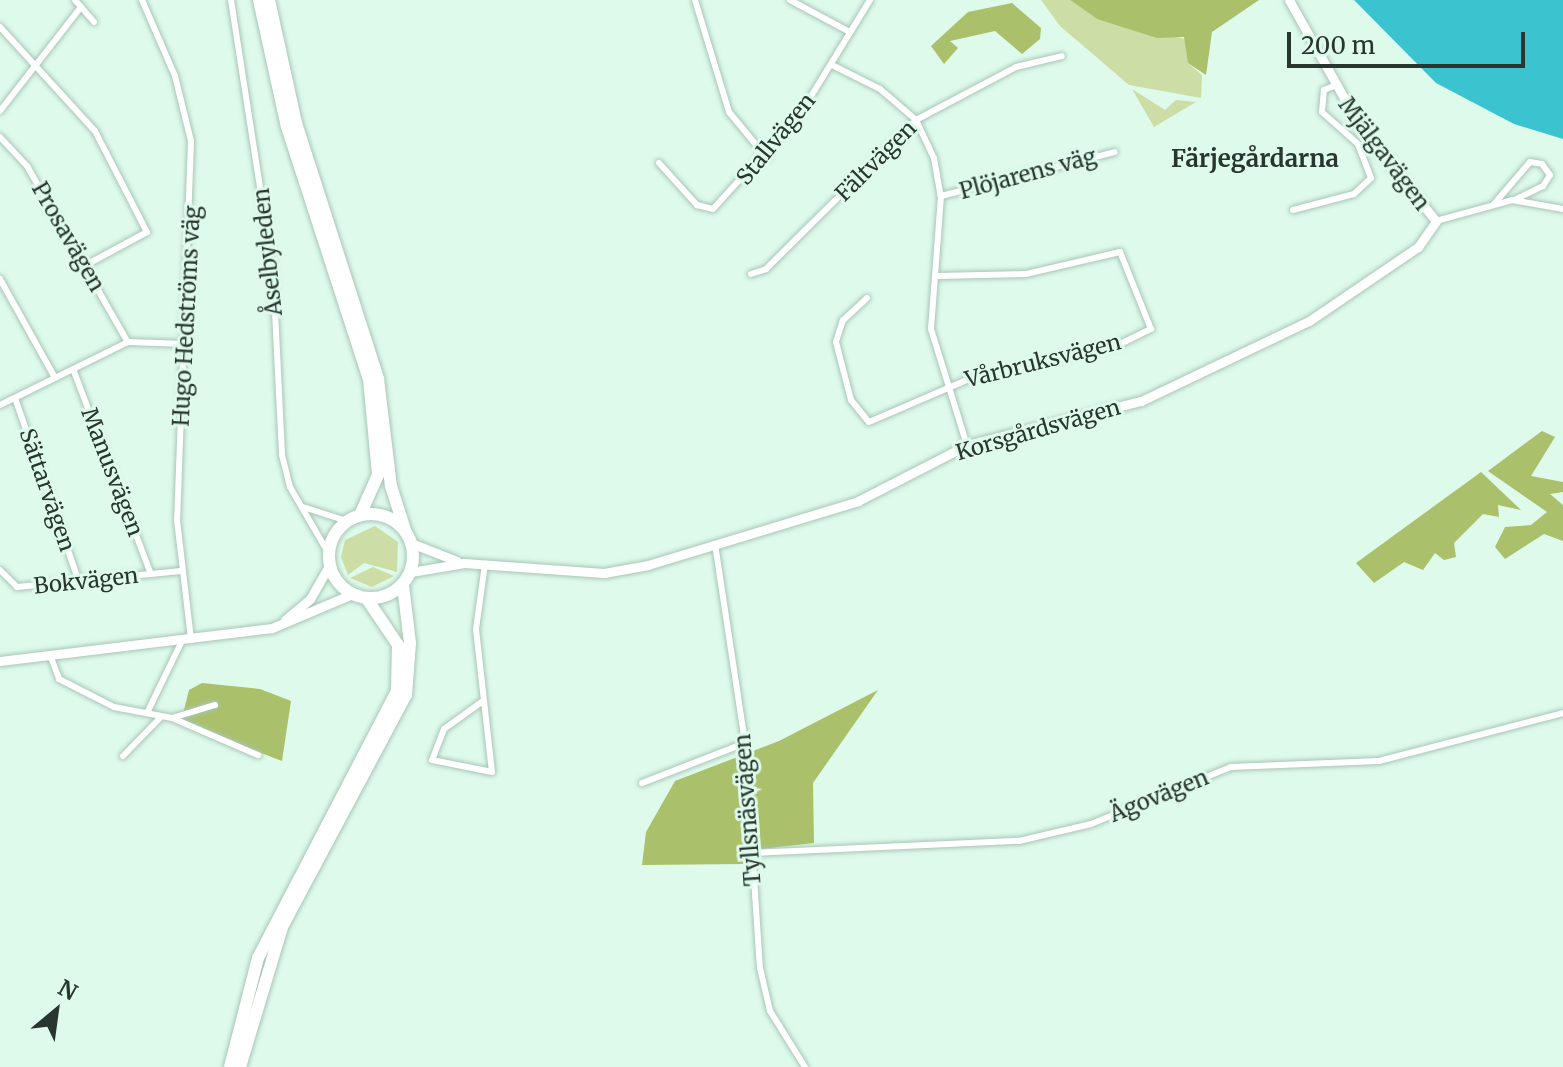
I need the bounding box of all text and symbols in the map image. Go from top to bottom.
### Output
scale bar [1291,16,1529,66]
text: 200 m [1301,30,1375,61]
street label: Stallvägen [731,88,821,190]
street label: Mjälgavägen [1333,92,1435,216]
street label: Fältvägen [830,115,922,207]
street label: Plöjarens väg [957,143,1099,205]
district label: Färjegårdarna [1171,145,1339,173]
street label: Prosavägen [26,177,110,297]
street label: Åselbyleden [248,187,288,317]
street label: Hugo Hedströms väg [168,205,206,427]
street label: Vårbruksvägen [962,329,1124,393]
street label: Korsgårdsvägen [953,394,1123,466]
street label: Manusvägen [75,404,149,540]
street label: Sättarvägen [14,425,80,555]
street label: Bokvägen [32,562,140,600]
street label: Tyllsnäsvägen [730,733,766,887]
street label: Ägovägen [1106,764,1212,828]
north arrow [16,971,96,1051]
text: N [53,974,82,1006]

